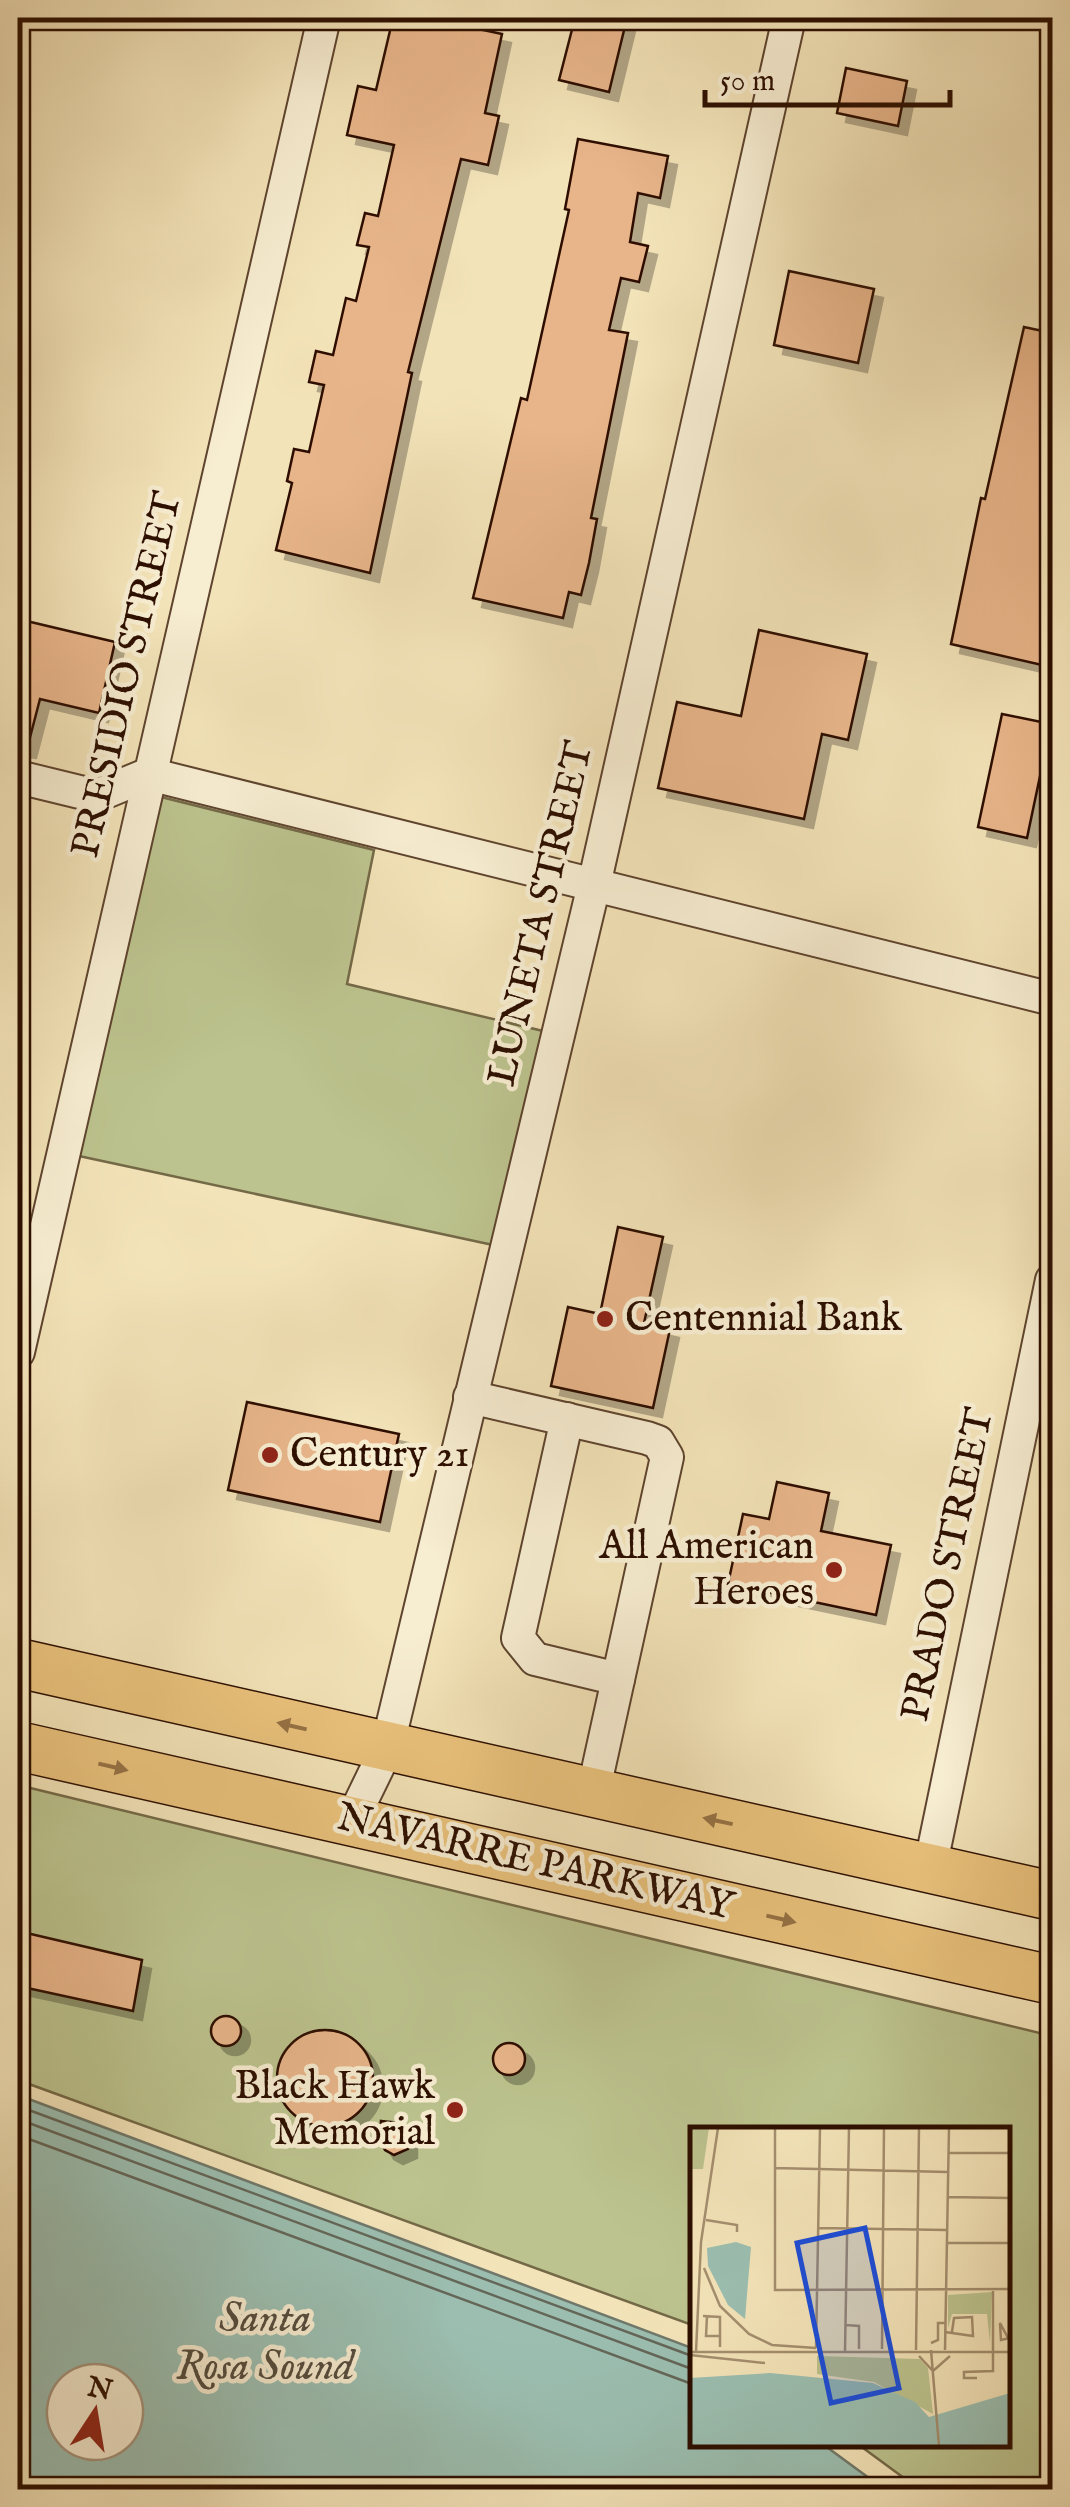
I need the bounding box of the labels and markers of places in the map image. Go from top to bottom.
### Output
place label: Centennial Bank [625,1294,903,1345]
marker: Centennial Bank [594,1308,616,1330]
place label: Century 21 [290,1430,469,1481]
marker: Century 21 [259,1444,281,1466]
place label: All American Heroes [598,1522,814,1619]
marker: All American Heroes [823,1559,845,1581]
place label: Black Hawk Memorial [235,2062,436,2159]
marker: Black Hawk Memorial [444,2099,466,2121]

